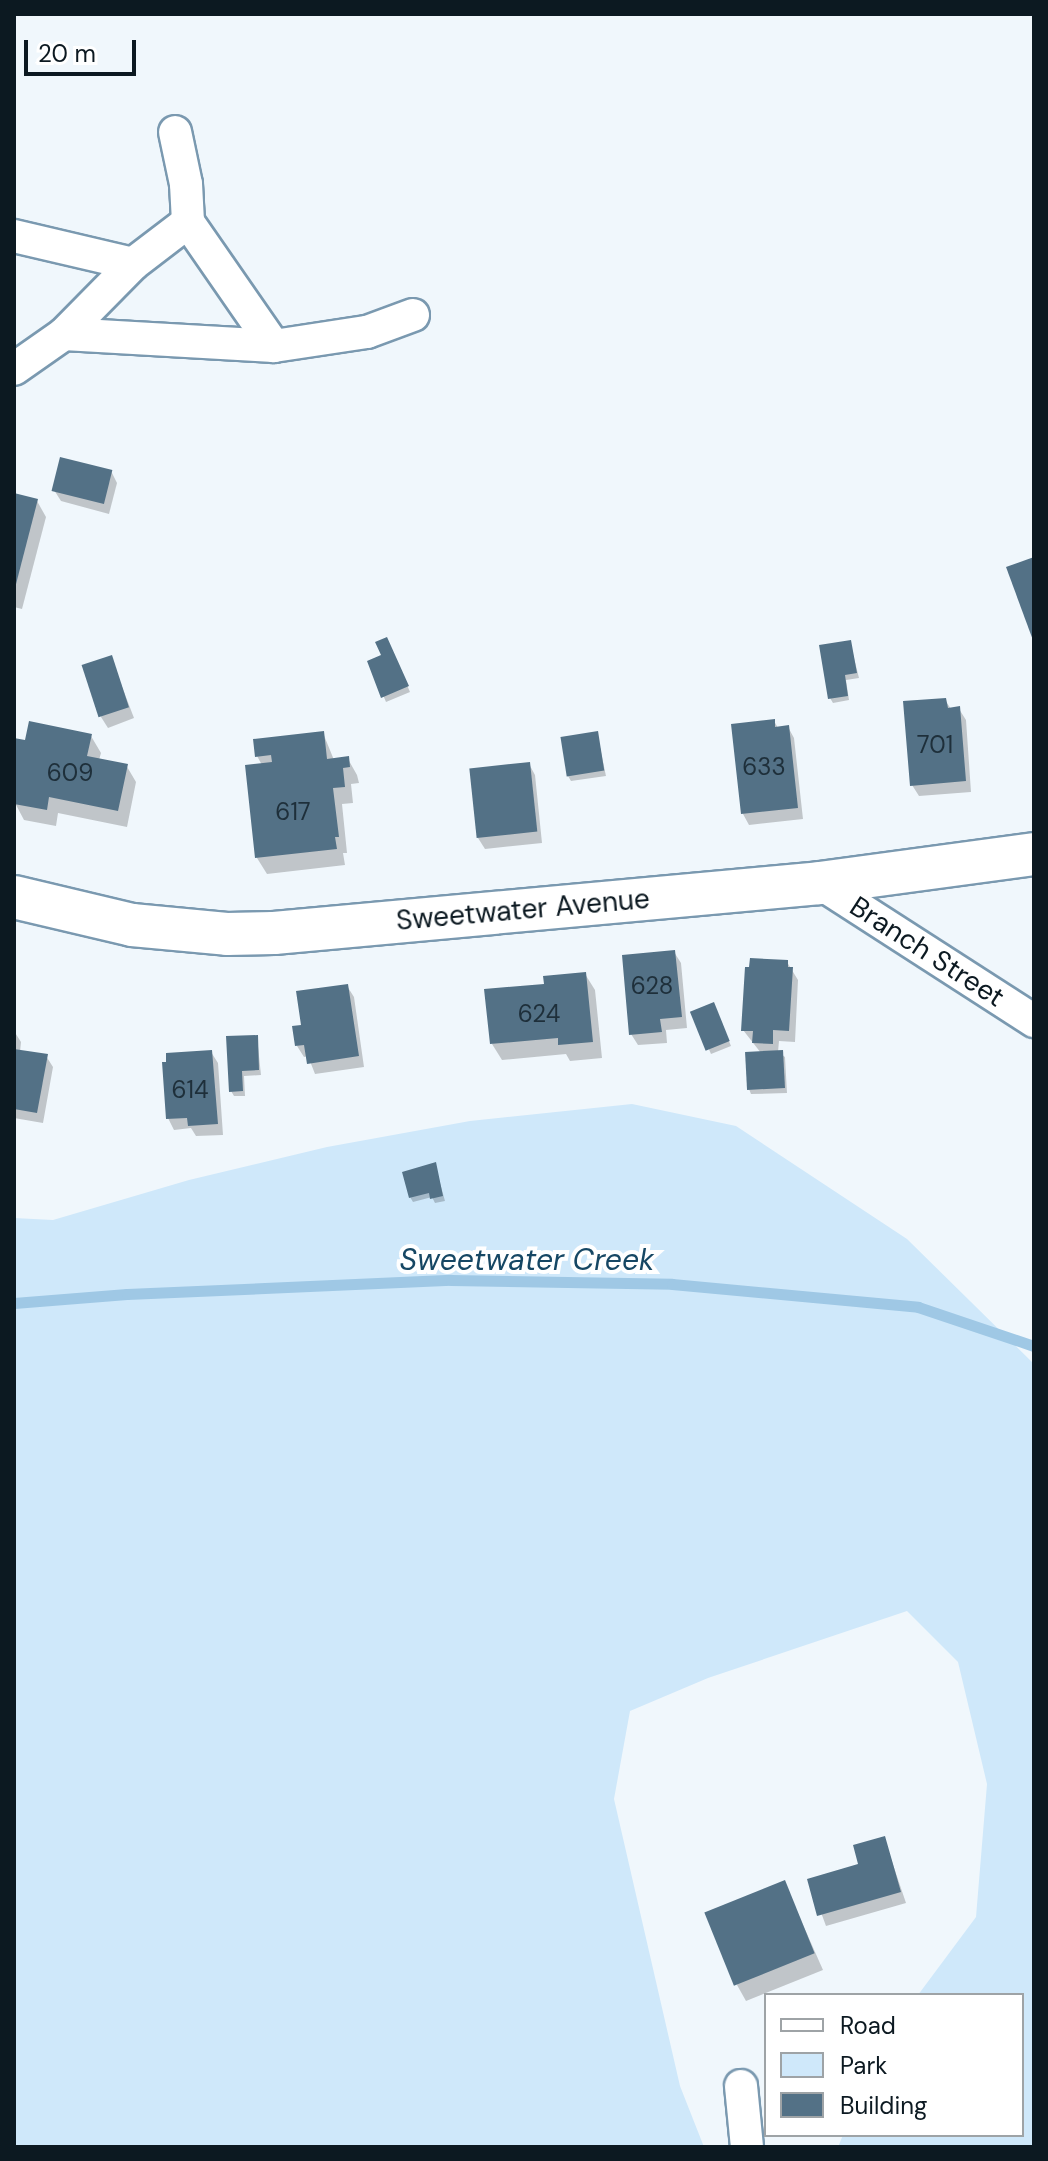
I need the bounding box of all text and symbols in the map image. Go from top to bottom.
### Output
scale bar [28,24,140,74]
text: 20 m [38,38,96,69]
house number: 701 [917,731,953,759]
house number: 633 [742,753,786,781]
house number: 609 [47,759,93,787]
house number: 617 [275,798,311,826]
street label: Sweetwater Avenue [395,882,651,938]
street label: Branch Street [843,890,1011,1014]
house number: 628 [631,972,673,1000]
house number: 624 [518,1000,560,1028]
house number: 614 [171,1076,209,1104]
water label: Sweetwater Creek [400,1242,654,1278]
legend [764,1993,1024,2137]
text: Road [840,2010,896,2041]
text: Park [840,2050,887,2081]
text: Building [840,2090,927,2121]

